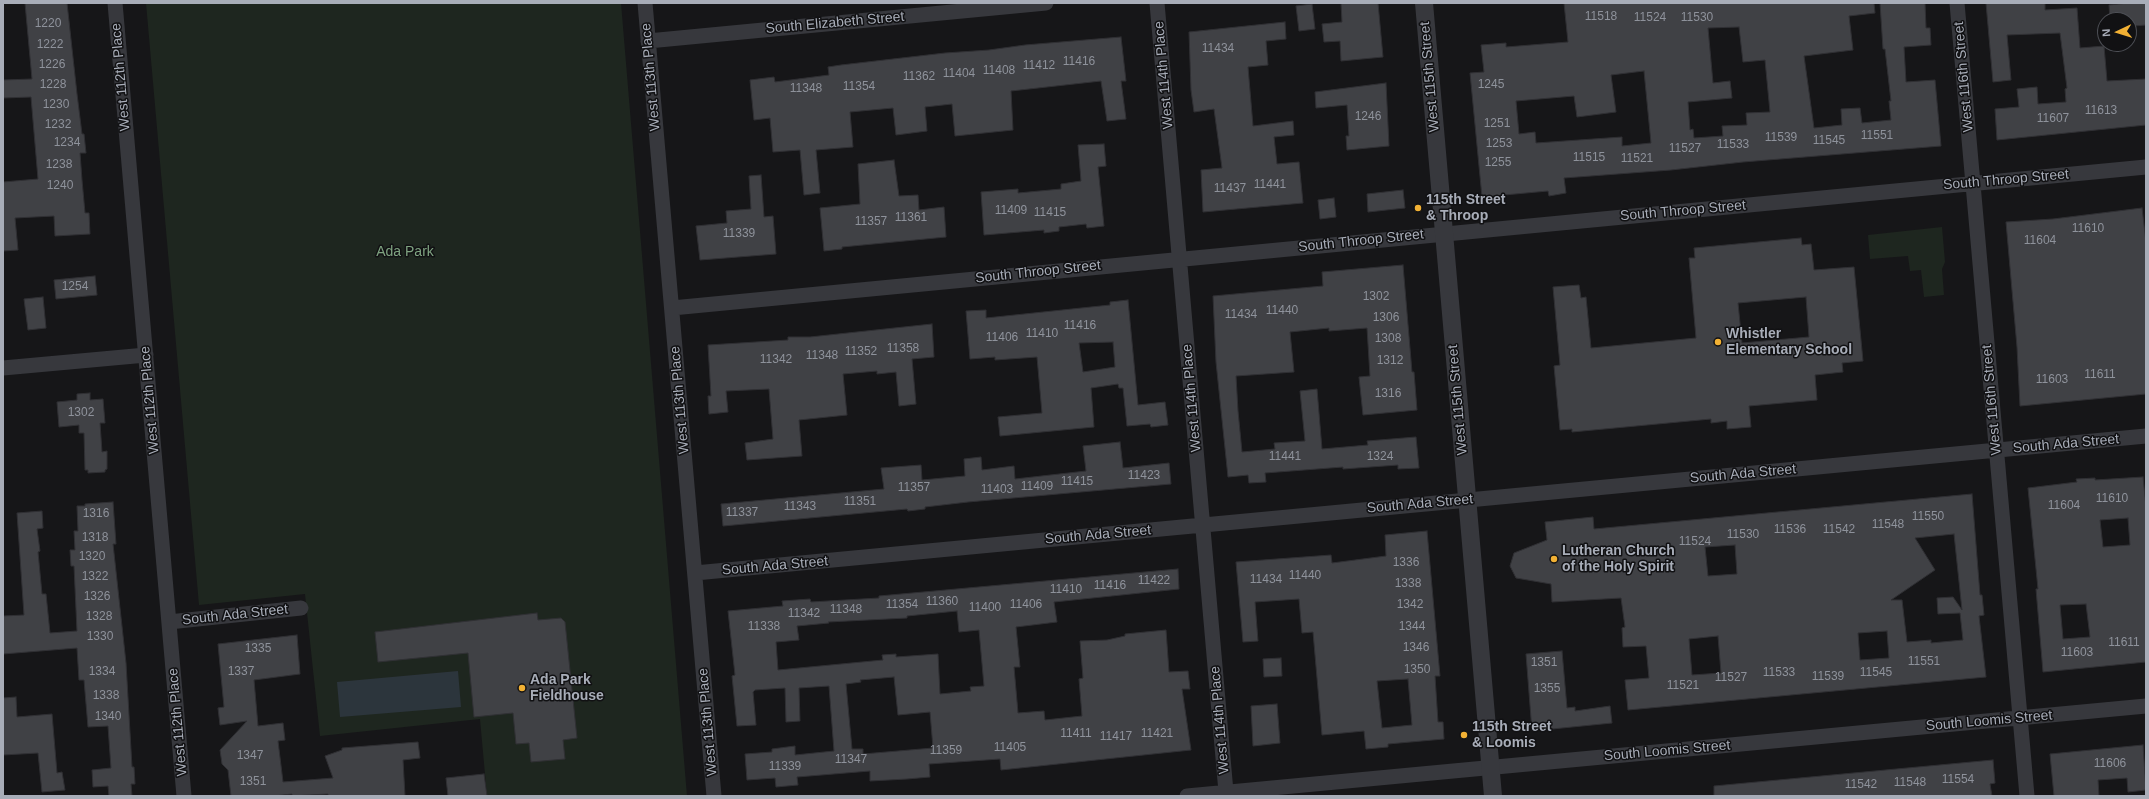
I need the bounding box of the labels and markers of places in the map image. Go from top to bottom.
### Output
place label: 115th Street & Throop [1426,192,1505,224]
marker: 115th Street & Throop [1413,203,1423,213]
place label: Whistler Elementary School [1726,326,1852,358]
marker: Whistler Elementary School [1713,337,1723,347]
place label: Lutheran Church of the Holy Spirit [1562,543,1675,576]
marker: Lutheran Church of the Holy Spirit [1549,554,1559,564]
place label: Ada Park Fieldhouse [530,672,604,704]
marker: Ada Park Fieldhouse [517,683,527,693]
place label: 115th Street & Loomis [1472,719,1551,752]
marker: 115th Street & Loomis [1459,730,1469,740]

